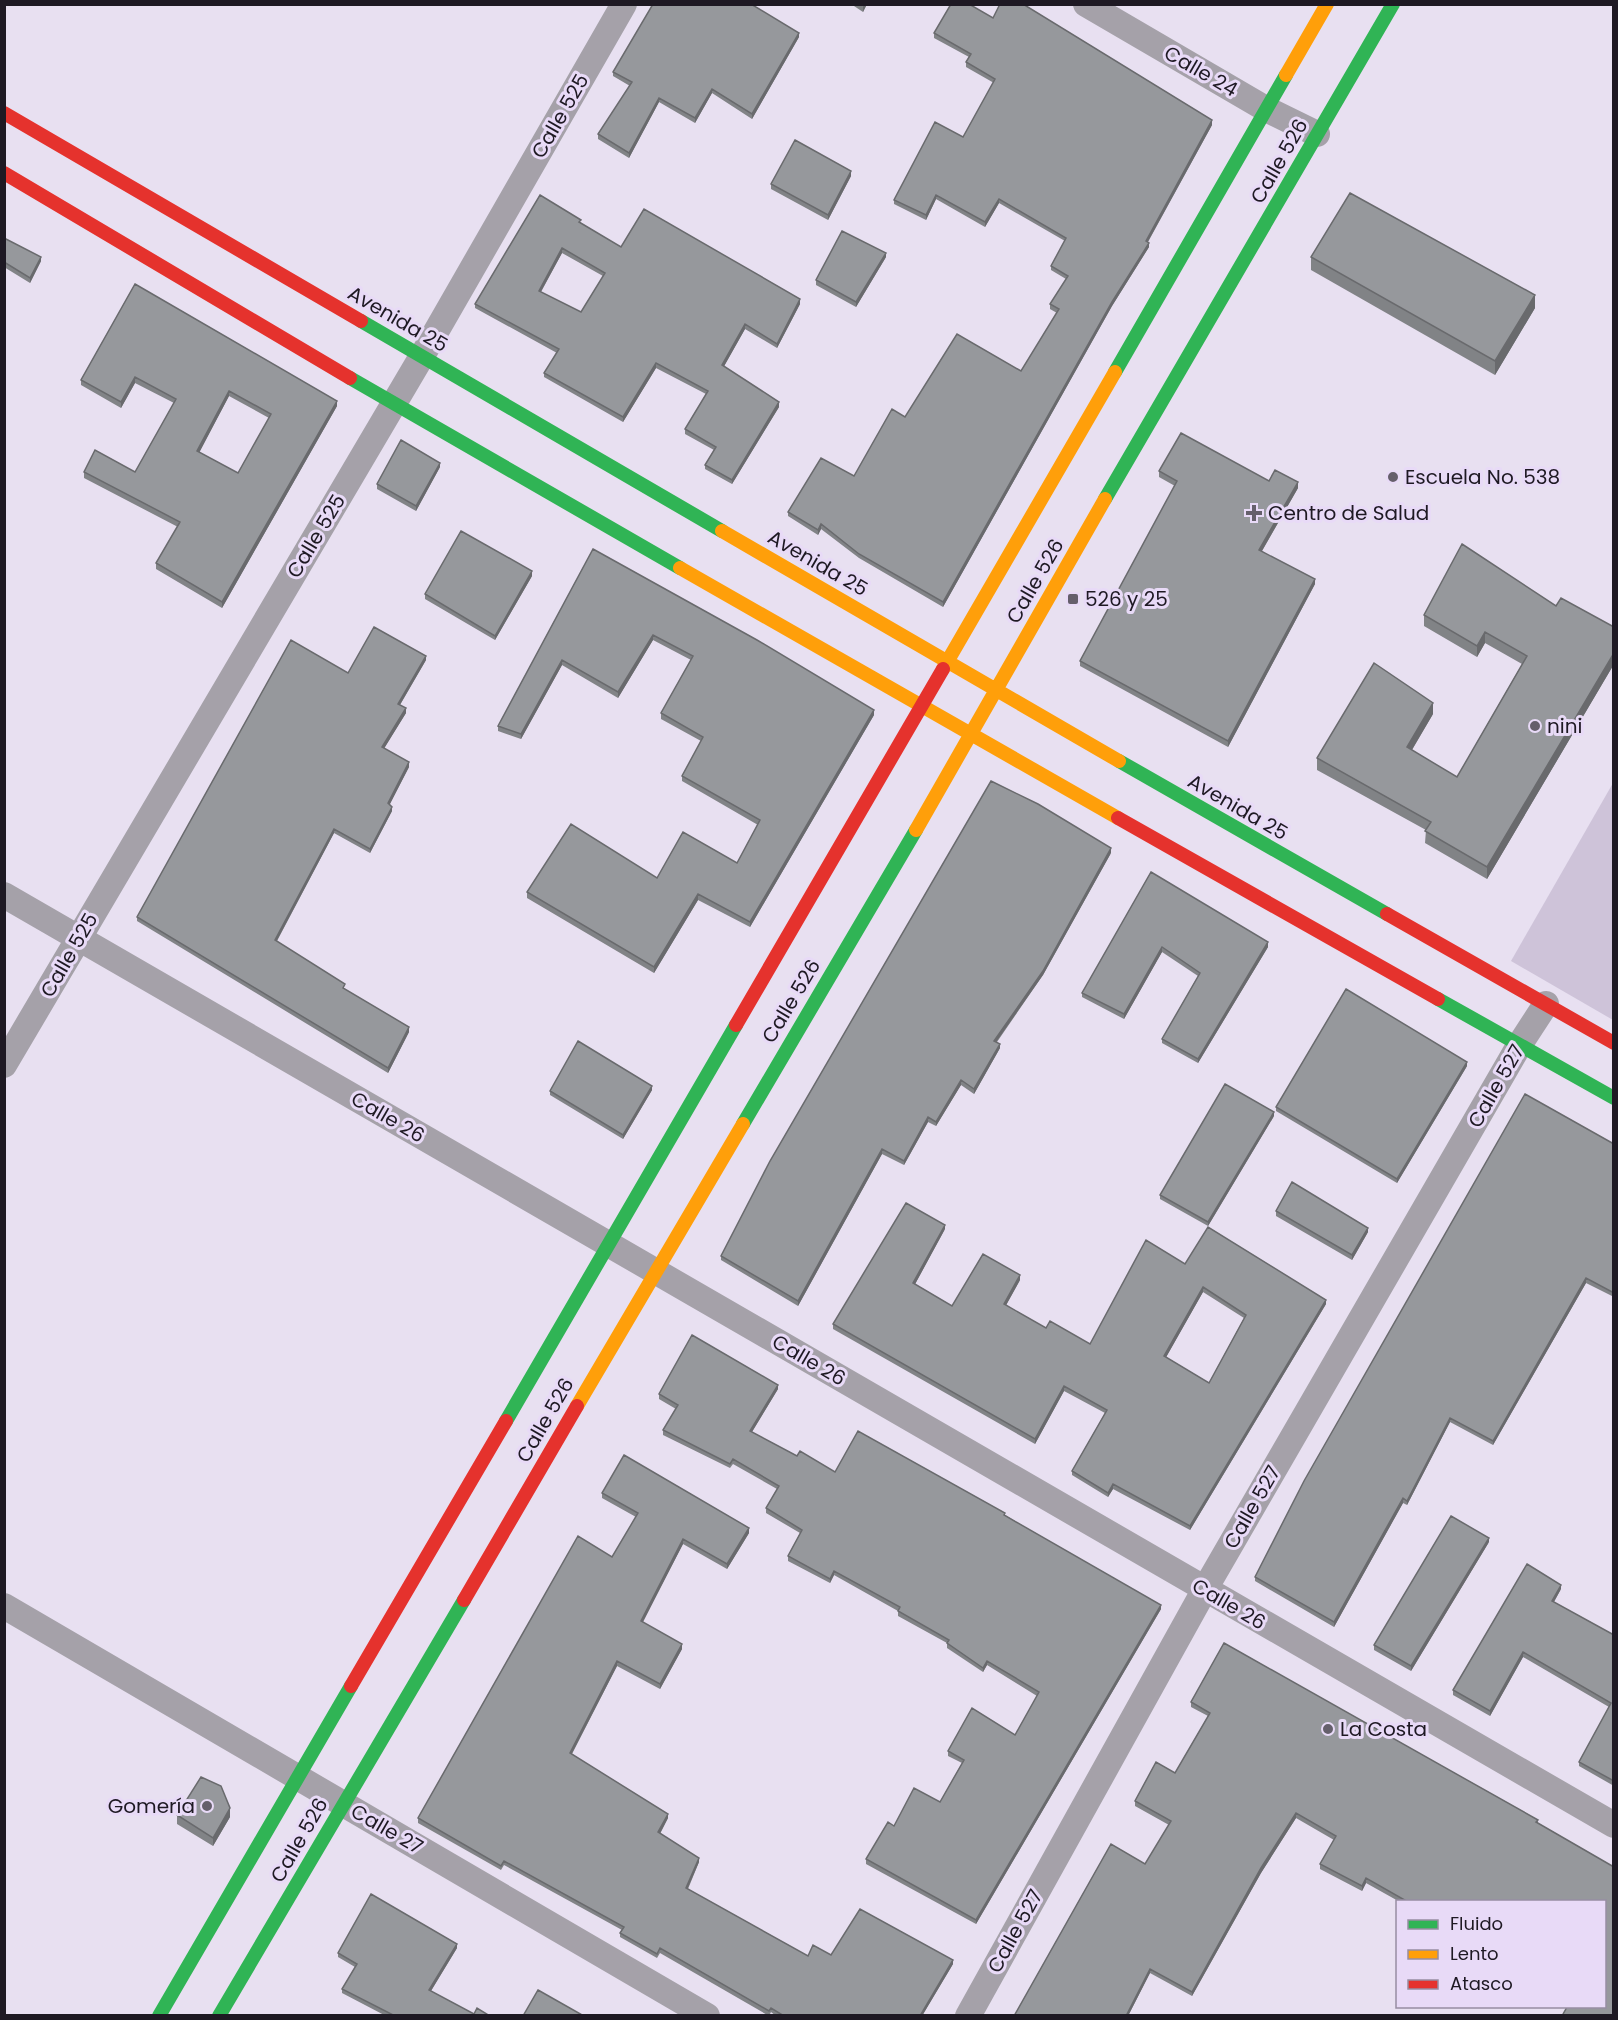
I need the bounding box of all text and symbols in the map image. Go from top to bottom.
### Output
street label: Calle 24 [1159,39,1243,103]
street label: Calle 525 [525,69,595,163]
street label: Calle 526 [1244,114,1314,208]
street label: Avenida 25 [343,279,453,359]
place label: Escuela No. 538 [1405,463,1560,491]
marker: Escuela No. 538 [1386,470,1400,484]
street label: Calle 525 [280,489,352,583]
place label: Centro de Salud [1268,499,1429,527]
marker: Centro de Salud [1245,504,1263,522]
street label: Avenida 25 [763,523,873,603]
street label: Calle 526 [1000,534,1070,628]
place label: 526 y 25 [1085,585,1168,613]
marker: 526 y 25 [1066,592,1080,606]
place label: nini [1547,712,1582,740]
marker: nini [1528,719,1542,733]
street label: Avenida 25 [1183,767,1293,847]
street label: Calle 525 [34,908,104,1002]
street label: Calle 526 [755,954,827,1048]
street label: Calle 527 [1461,1039,1531,1133]
street label: Calle 26 [346,1085,430,1149]
street label: Calle 26 [767,1328,851,1392]
street label: Calle 526 [510,1373,580,1467]
street label: Calle 527 [1217,1460,1287,1554]
street label: Calle 26 [1187,1572,1271,1636]
place label: La Costa [1340,1715,1427,1743]
marker: La Costa [1321,1722,1335,1736]
place label: Gomería [108,1792,195,1820]
street label: Calle 526 [264,1793,334,1887]
street label: Calle 27 [346,1797,428,1861]
marker: Gomería [200,1799,214,1813]
street label: Calle 527 [981,1884,1049,1978]
legend [1396,1900,1606,2008]
text: Fluido [1450,1911,1503,1936]
text: Lento [1450,1941,1499,1966]
text: Atasco [1450,1971,1513,1996]

